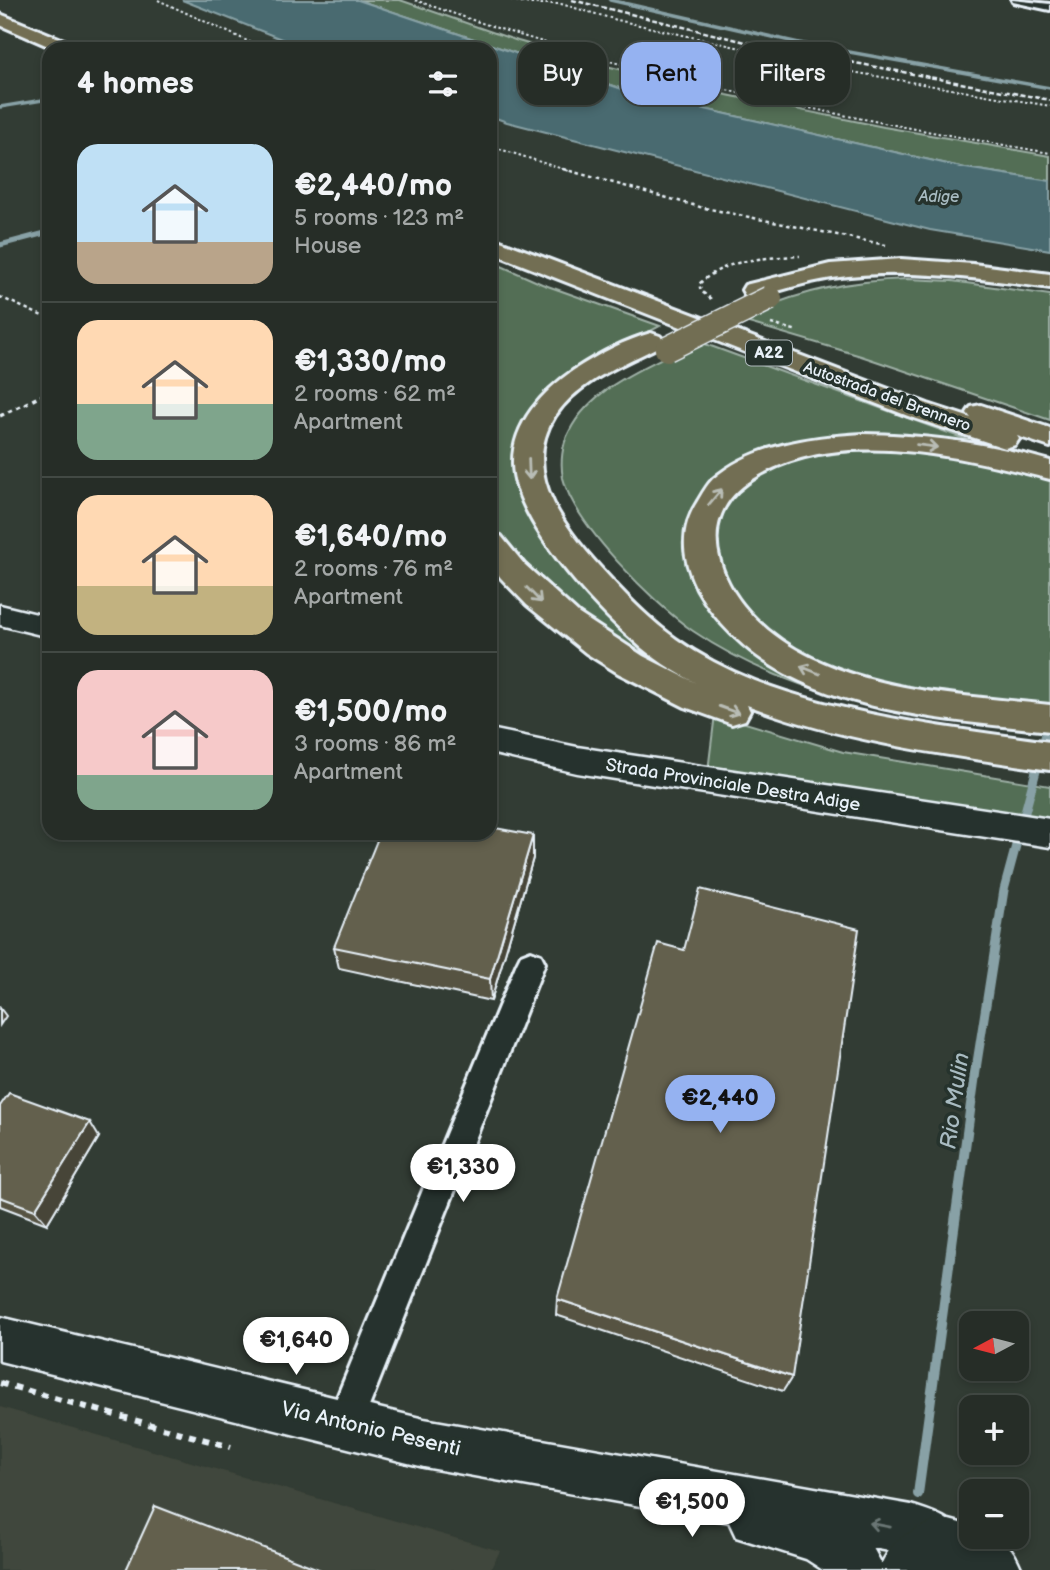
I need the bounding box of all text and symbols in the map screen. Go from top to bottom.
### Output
chip: Buy [518,42,607,105]
chip: Rent [621,42,721,105]
chip: Filters [735,42,850,105]
icon: filters [424,65,462,103]
text: 4 homes [77,66,194,102]
text: €2,440/mo [294,168,452,204]
icon: home [133,172,217,256]
water label: Adige [918,188,959,207]
text: 5 rooms · 123 m² [294,204,464,232]
text: House [294,232,361,260]
road number: A22 [746,340,792,366]
text: €1,330/mo [294,344,446,380]
icon: home [133,348,217,432]
street label: Autostrada del Brennero [801,358,973,436]
text: 2 rooms · 62 m² [294,380,456,408]
text: Apartment [294,408,403,436]
one-way arrow [916,440,938,453]
one-way arrow [523,457,536,480]
one-way arrow [707,489,723,507]
text: €1,640/mo [294,519,447,555]
icon: home [133,523,217,607]
text: 2 rooms · 76 m² [294,555,453,583]
text: Apartment [294,583,403,611]
one-way arrow [526,586,543,603]
one-way arrow [800,663,821,676]
text: €1,500/mo [294,694,447,730]
icon: home [133,698,217,782]
one-way arrow [717,705,739,717]
text: 3 rooms · 86 m² [294,730,456,758]
street label: Strada Provinciale Destra Adige [604,754,862,816]
text: Apartment [294,758,403,786]
water label: Rio Mulin [934,1051,976,1151]
pin: €2,440 [663,1076,777,1135]
text: €2,440 [681,1084,759,1112]
pin: €1,330 [406,1144,520,1204]
text: €1,330 [426,1153,500,1181]
north arrow [959,1311,1029,1381]
map controls [959,1311,1029,1549]
pin: €1,640 [239,1318,353,1377]
text: €1,640 [259,1326,333,1354]
button: + [959,1395,1029,1465]
street label: Via Antonio Pesenti [279,1396,463,1462]
button: − [959,1479,1029,1549]
pin: €1,500 [635,1480,749,1539]
text: €1,500 [655,1488,729,1516]
one-way arrow [869,1517,892,1531]

